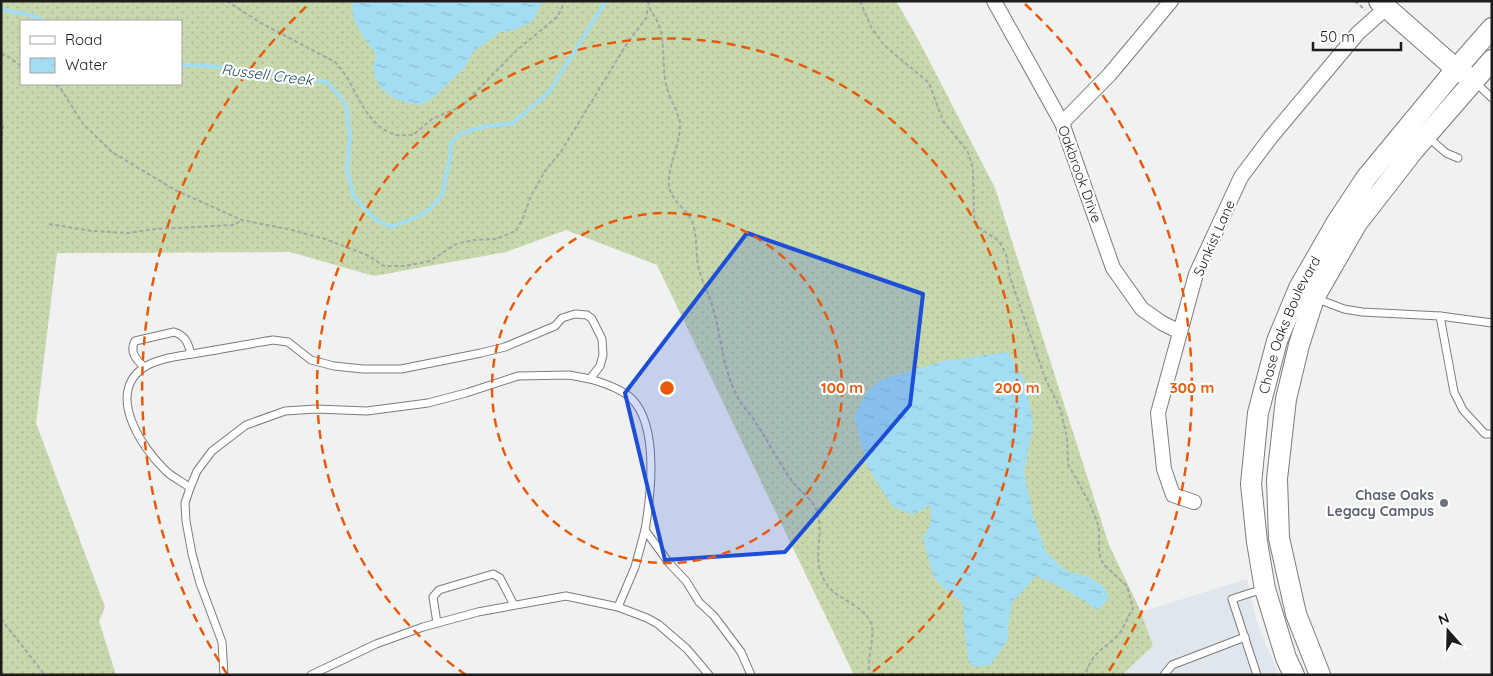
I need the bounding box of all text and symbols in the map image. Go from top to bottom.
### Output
legend [20,20,182,85]
scale bar [1313,20,1400,52]
text: 50 m [1320,27,1355,46]
text: Road [65,30,102,49]
text: Water [65,55,108,74]
water label: Russell Creek [220,59,316,90]
street label: Oakbrook Drive [1054,123,1106,225]
street label: Sunkist Lane [1189,197,1239,279]
street label: Chase Oaks Boulevard [1254,253,1324,396]
text: 100 m [821,378,863,397]
text: 200 m [995,378,1040,397]
text: 300 m [1170,378,1214,397]
centre of rings [658,379,676,397]
place label: Chase Oaks Legacy Campus [1327,486,1434,520]
marker: Chase Oaks Legacy Campus [1438,497,1450,509]
north arrow [1423,606,1473,656]
text: N [1436,609,1451,629]

